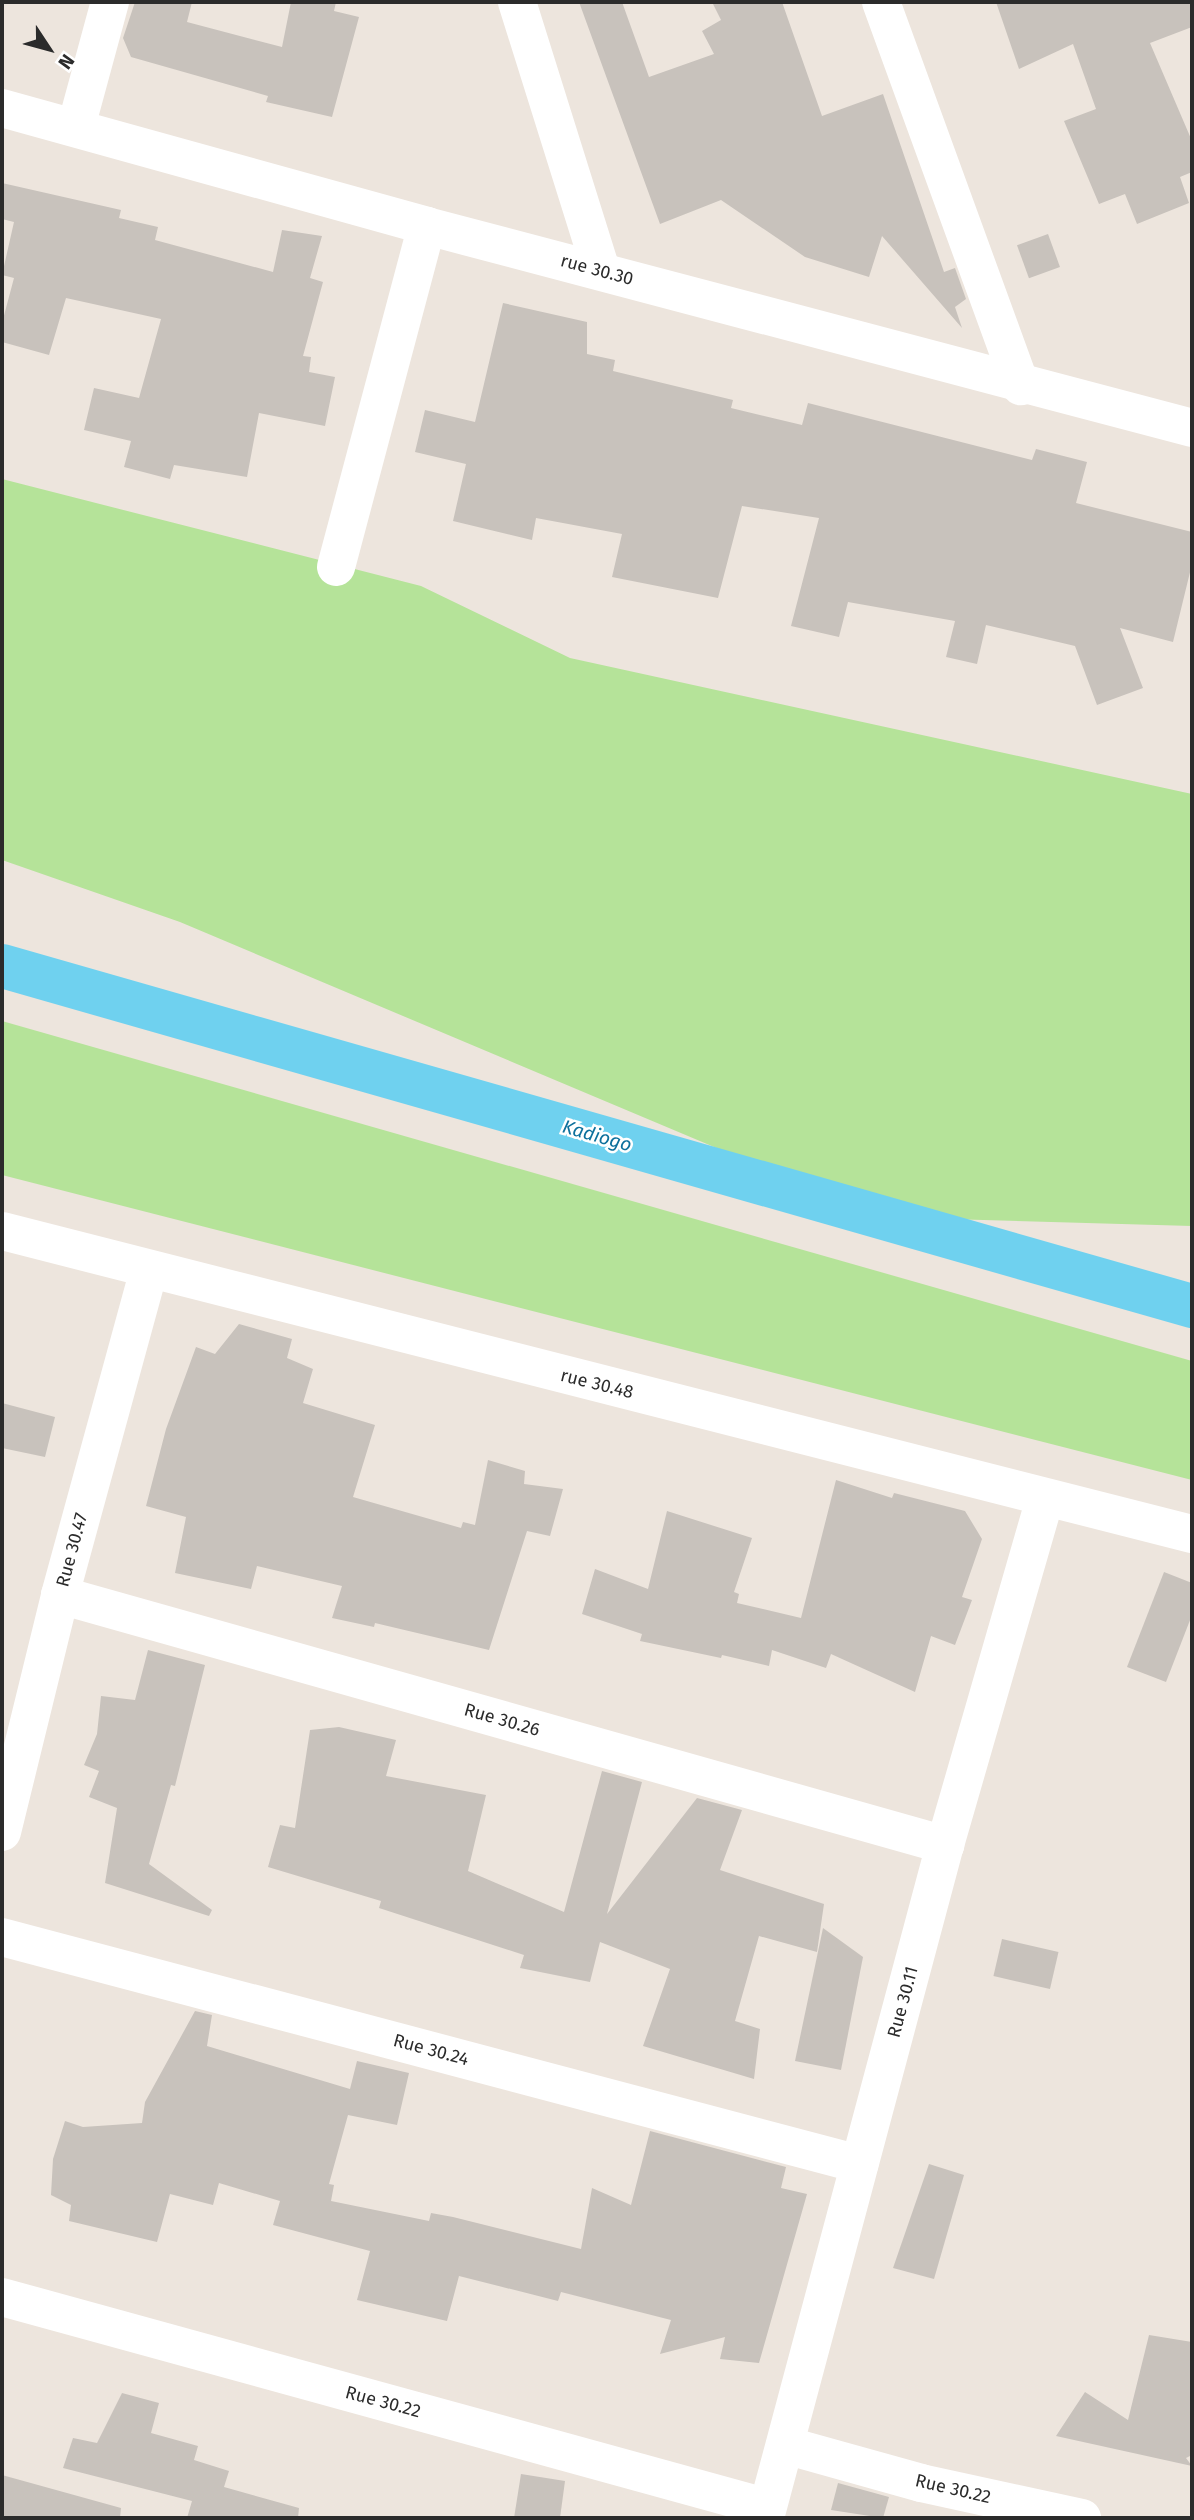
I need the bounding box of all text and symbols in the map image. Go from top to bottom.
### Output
north arrow [14,14,84,84]
text: N [53,50,79,73]
street label: rue 30.30 [558,250,636,290]
water label: Kadiogo [560,1115,634,1157]
street label: rue 30.48 [558,1365,636,1403]
street label: Rue 30.47 [52,1511,92,1589]
street label: Rue 30.26 [462,1699,542,1741]
street label: Rue 30.11 [883,1964,923,2040]
street label: Rue 30.24 [391,2030,471,2070]
street label: Rue 30.22 [343,2382,423,2422]
street label: Rue 30.22 [913,2470,993,2508]

